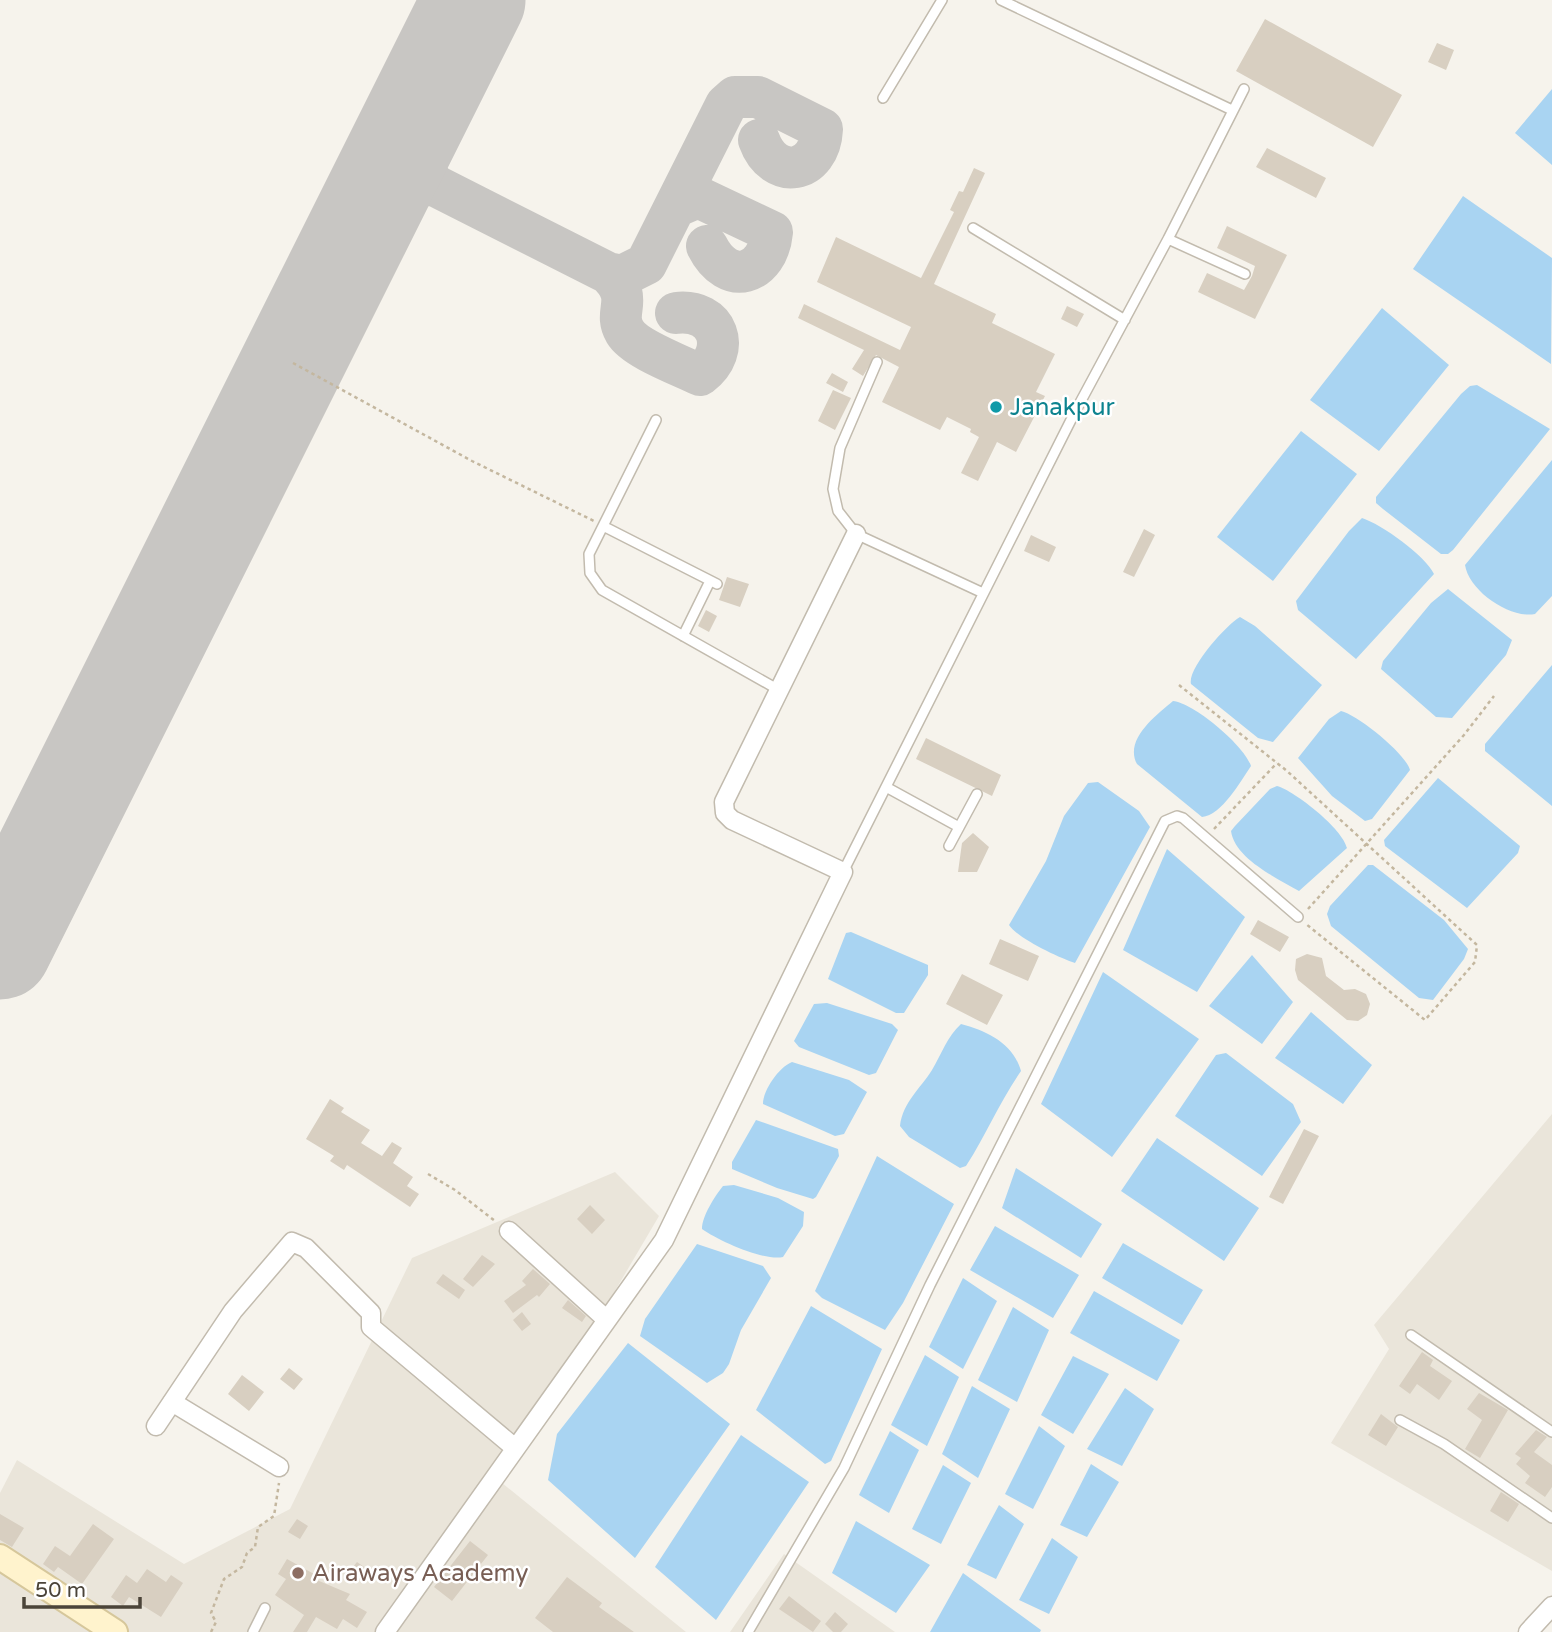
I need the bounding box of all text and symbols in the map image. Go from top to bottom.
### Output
place label: Janakpur [1010,393,1116,422]
marker: Janakpur [988,399,1004,415]
place label: Airaways Academy [312,1559,528,1588]
marker: Airaways Academy [290,1565,306,1581]
scale bar [24,1566,140,1610]
text: 50 m [35,1578,86,1603]

